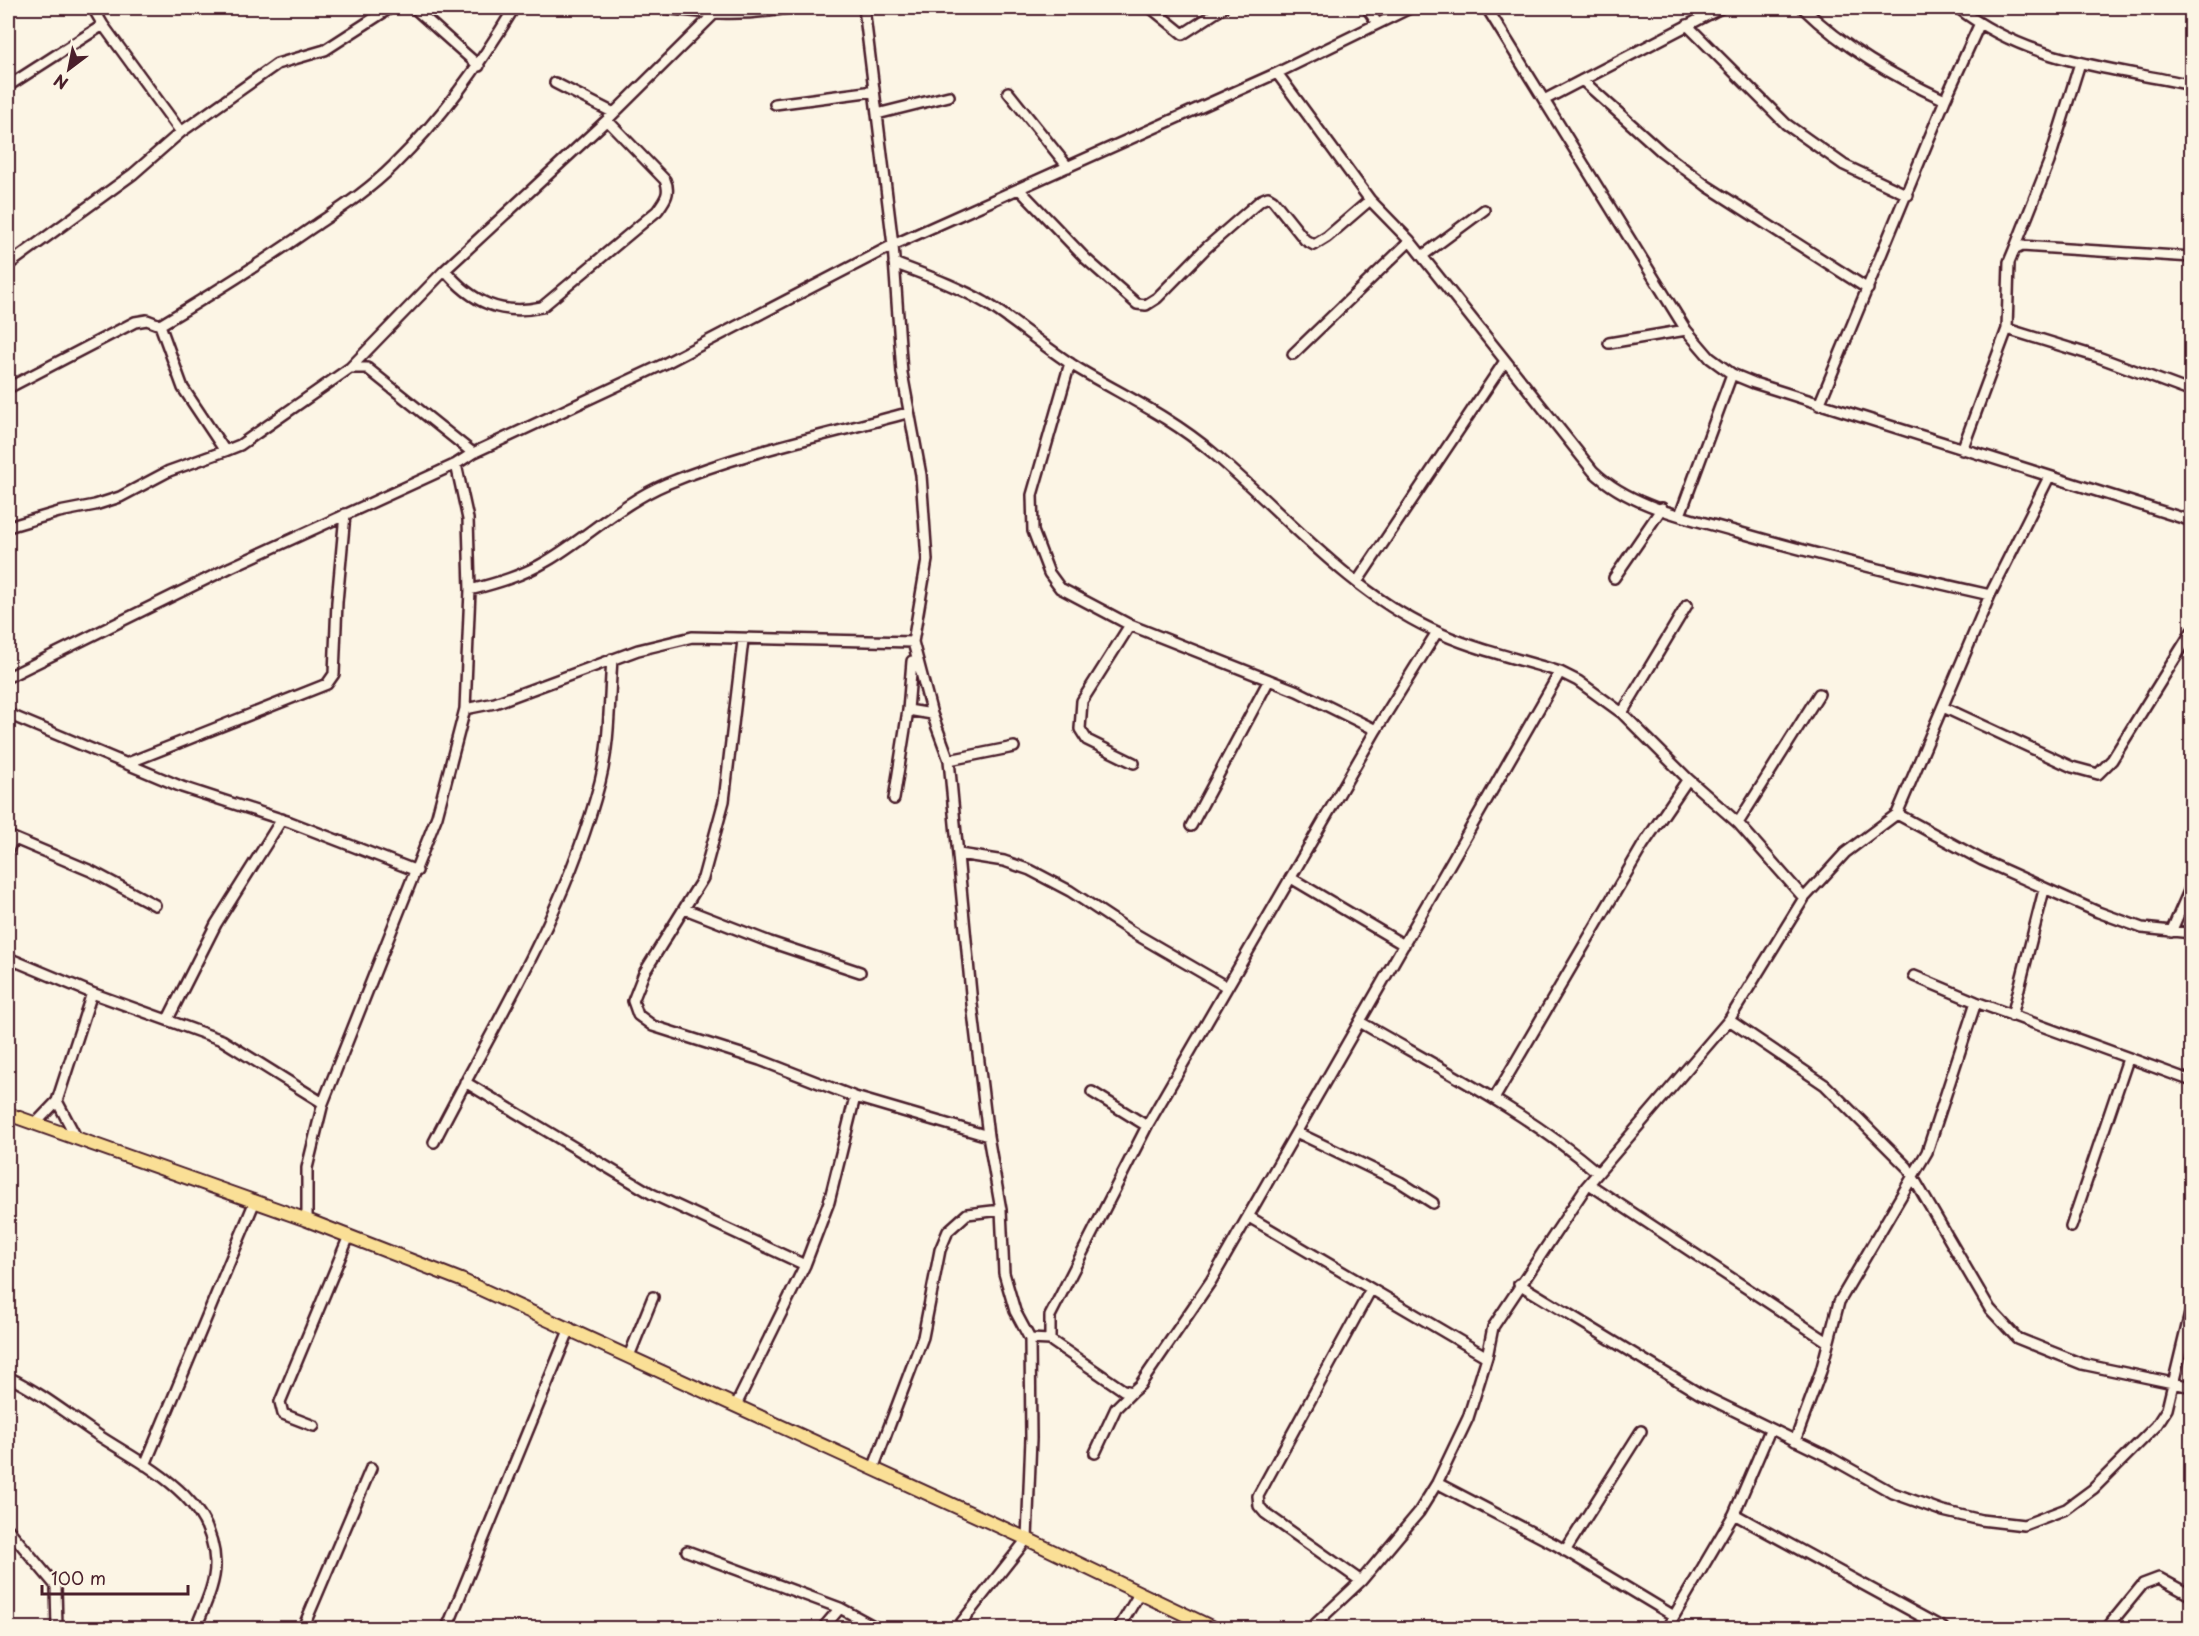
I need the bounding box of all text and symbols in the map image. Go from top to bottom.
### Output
north arrow [39,39,99,99]
text: N [49,69,72,96]
scale bar [42,1558,188,1596]
text: 100 m [51,1564,106,1591]

